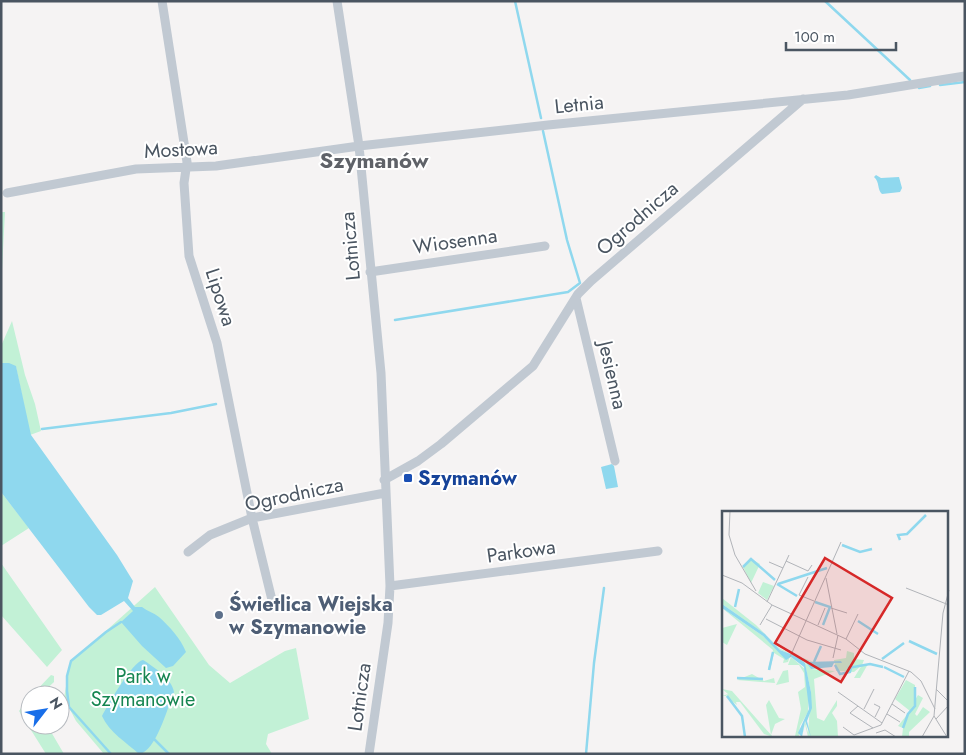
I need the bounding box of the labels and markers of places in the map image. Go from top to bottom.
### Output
place label: Szymanów [418,464,518,493]
marker: Szymanów [402,472,414,484]
place label: Świetlica Wiejska w Szymanowie [228,590,393,642]
marker: Świetlica Wiejska w Szymanowie [213,609,225,621]

